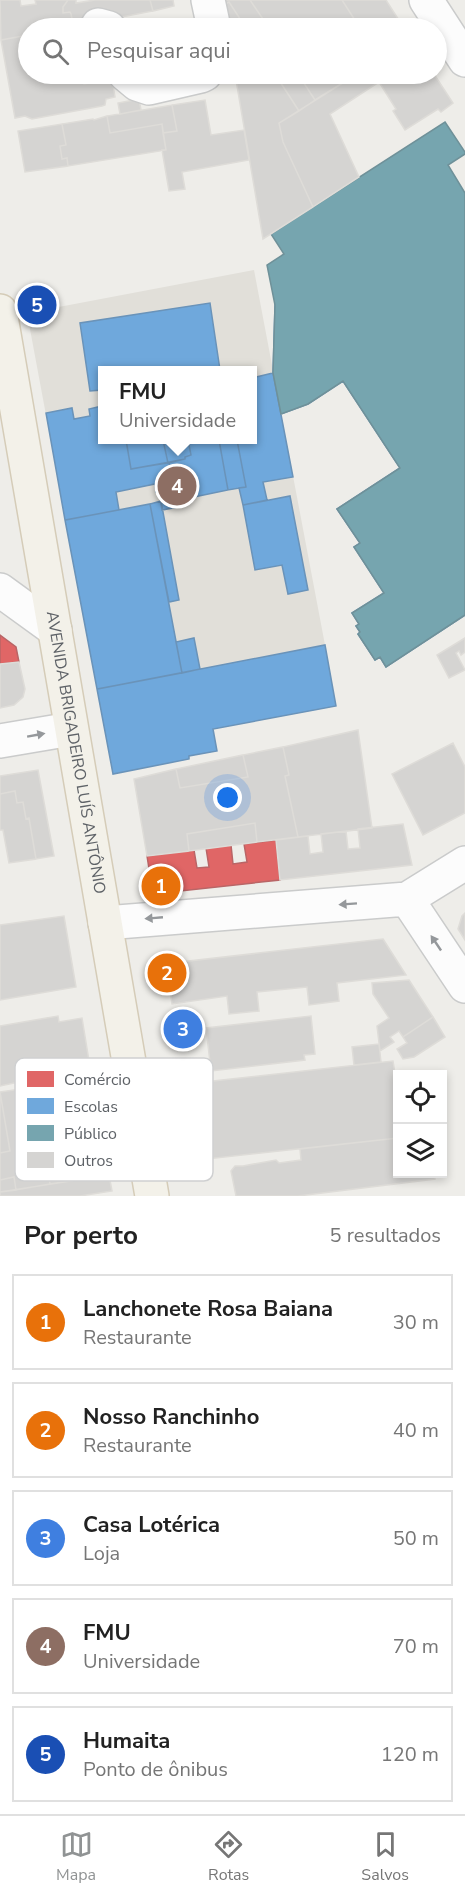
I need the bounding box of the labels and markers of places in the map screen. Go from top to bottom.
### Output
pin: 5 [18,282,57,328]
pin: 4 [158,464,196,508]
pin: 1 [142,864,180,908]
pin: 2 [148,950,186,996]
pin: 3 [164,1006,202,1052]

